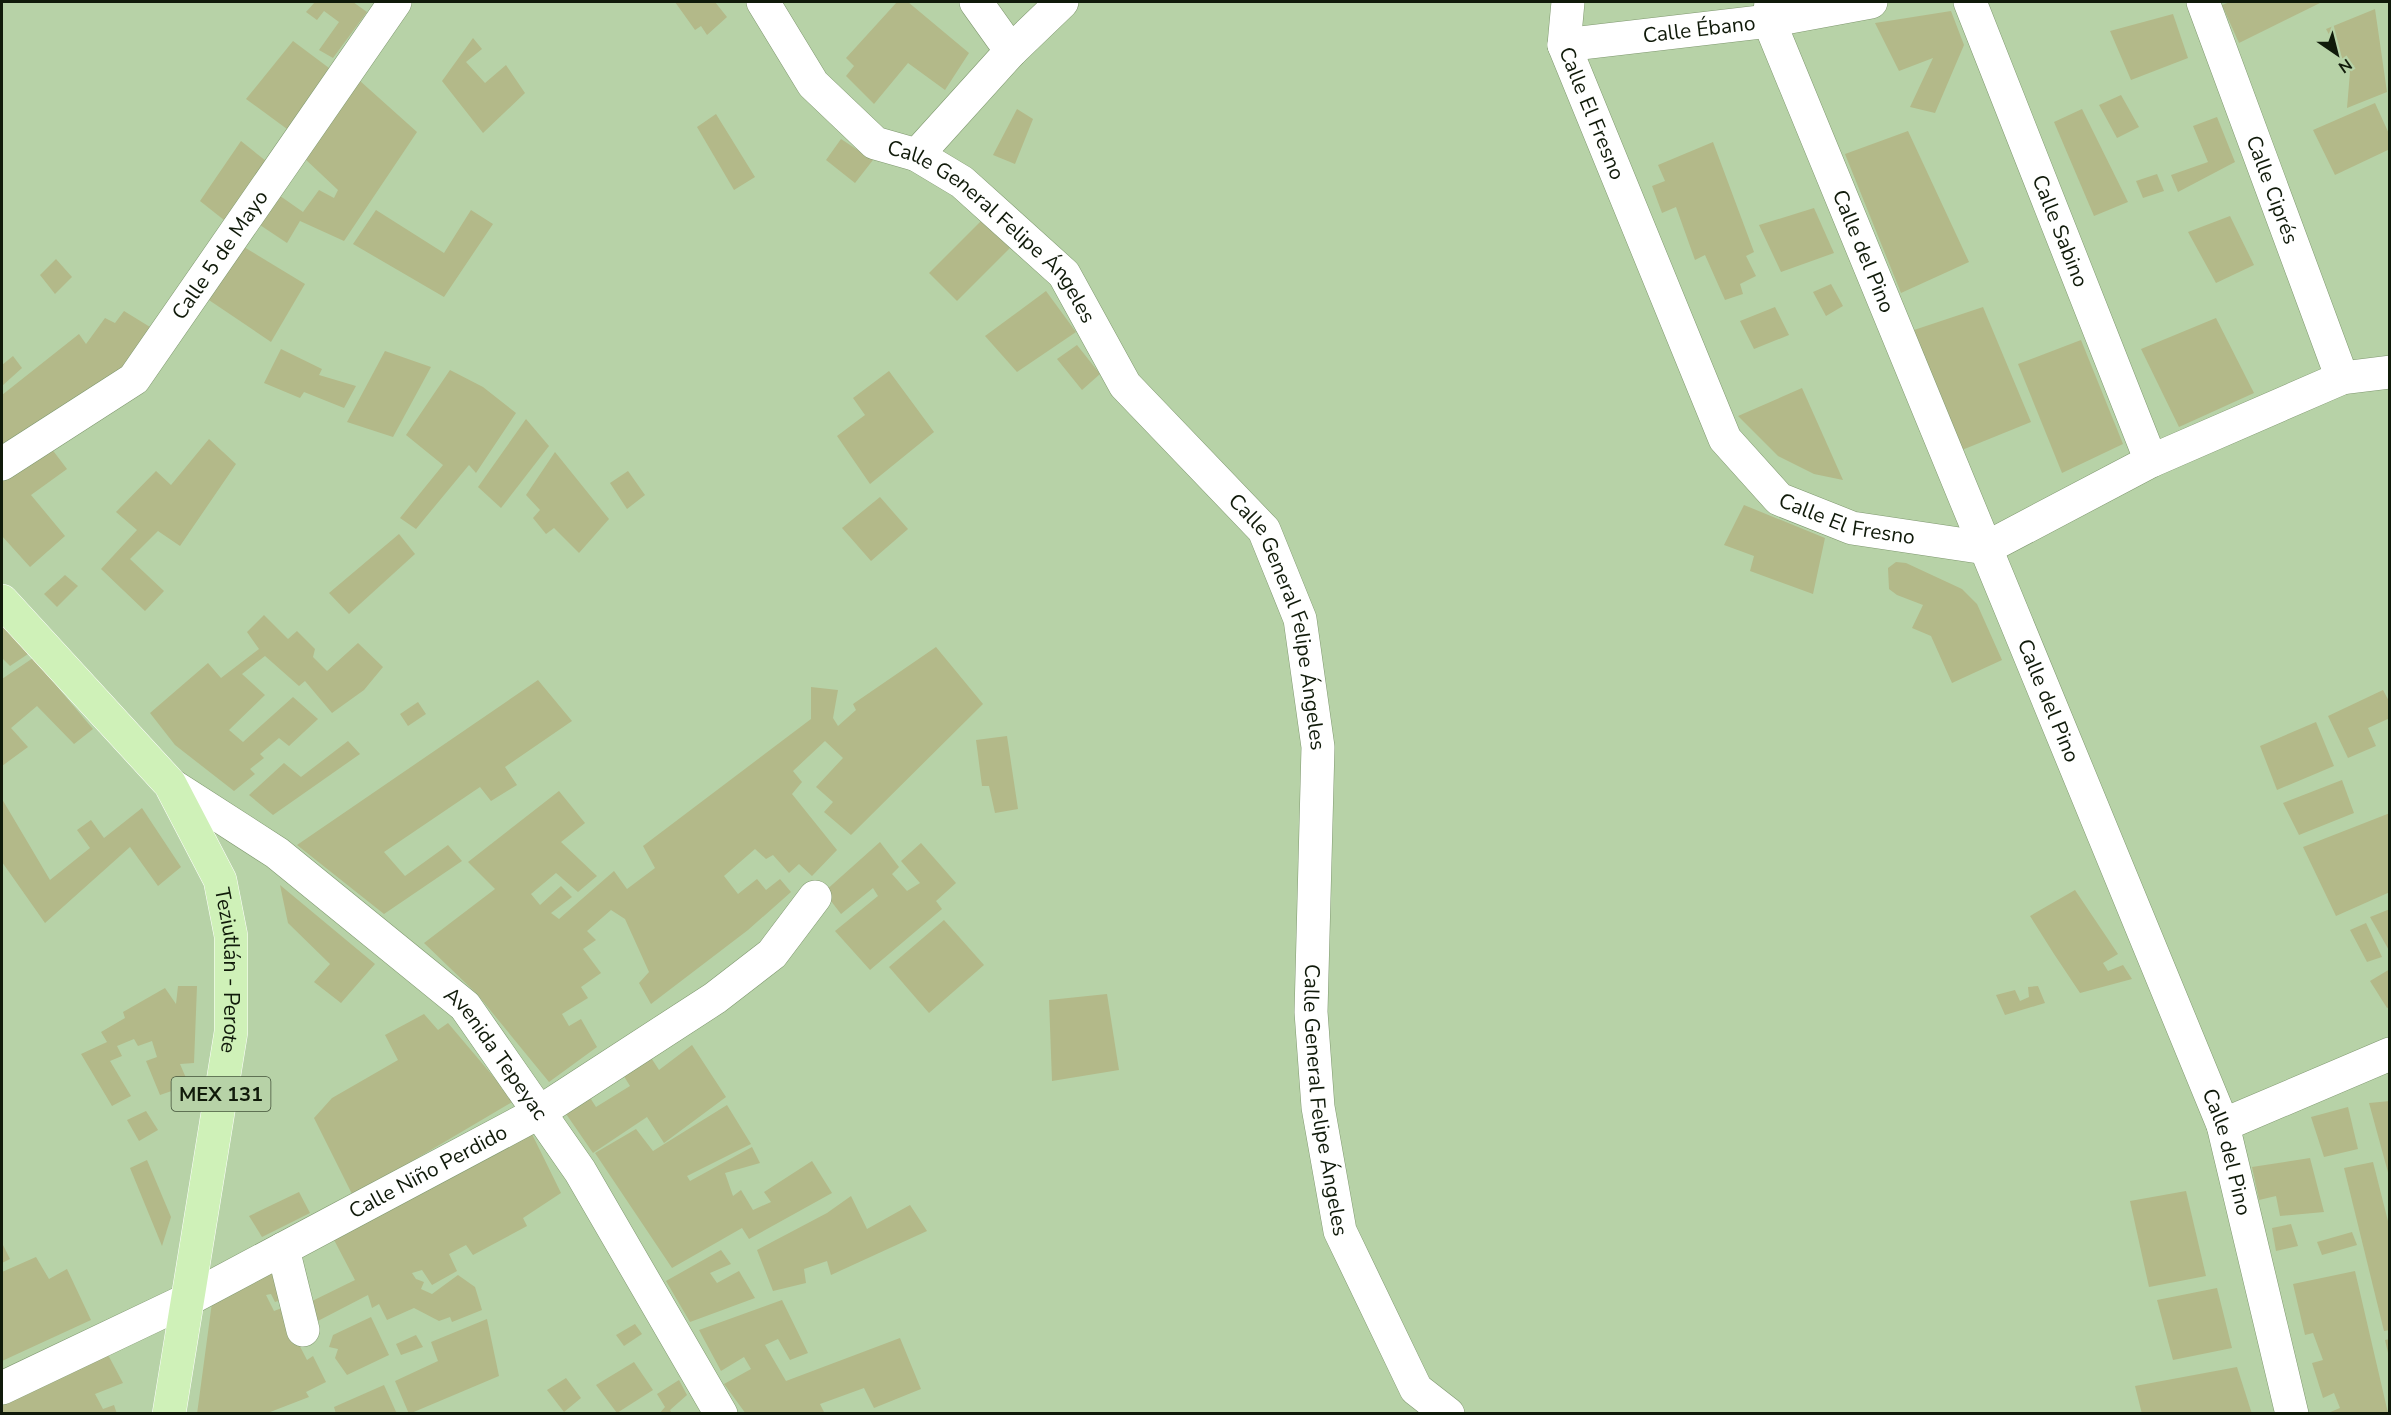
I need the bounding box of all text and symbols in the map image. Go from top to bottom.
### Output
street label: Calle Ébano [1641,9,1757,50]
north arrow [2307,24,2367,84]
street label: Calle El Fresno [1552,43,1632,184]
text: N [2334,53,2356,78]
street label: Calle Ciprés [2239,131,2305,248]
street label: Calle General Felipe Ángeles [884,133,1102,328]
street label: Calle Sabino [2025,171,2095,291]
street label: Calle 5 de Mayo [165,184,275,325]
street label: Calle del Pino [1826,185,1901,317]
street label: Calle El Fresno [1775,486,1917,551]
street label: Calle General Felipe Ángeles [1222,487,1332,752]
street label: Calle del Pino [2011,635,2086,766]
street label: Teziutlán - Perote [208,885,245,1055]
street label: Calle General Felipe Ángeles [1297,964,1355,1238]
street label: Avenida Tepeyac [438,980,554,1126]
road number: MEX 131 [172,1077,270,1111]
street label: Calle del Pino [2196,1084,2258,1218]
street label: Calle Niño Perdido [344,1118,512,1225]

